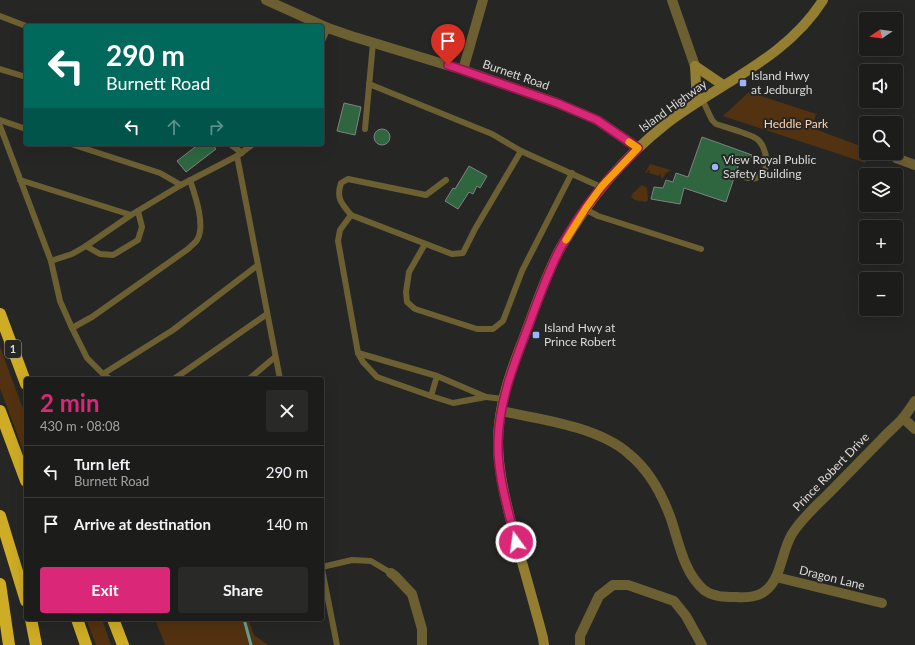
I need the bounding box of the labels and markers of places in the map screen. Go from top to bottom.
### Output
pin [431,24,465,65]
place label: Island Hwy at Jedburgh [751,68,812,97]
marker: Island Hwy at Jedburgh [738,78,748,88]
place label: View Royal Public Safety Building [723,152,816,181]
marker: View Royal Public Safety Building [710,162,720,172]
place label: Island Hwy at Prince Robert [544,320,616,349]
marker: Island Hwy at Prince Robert [531,330,541,340]

